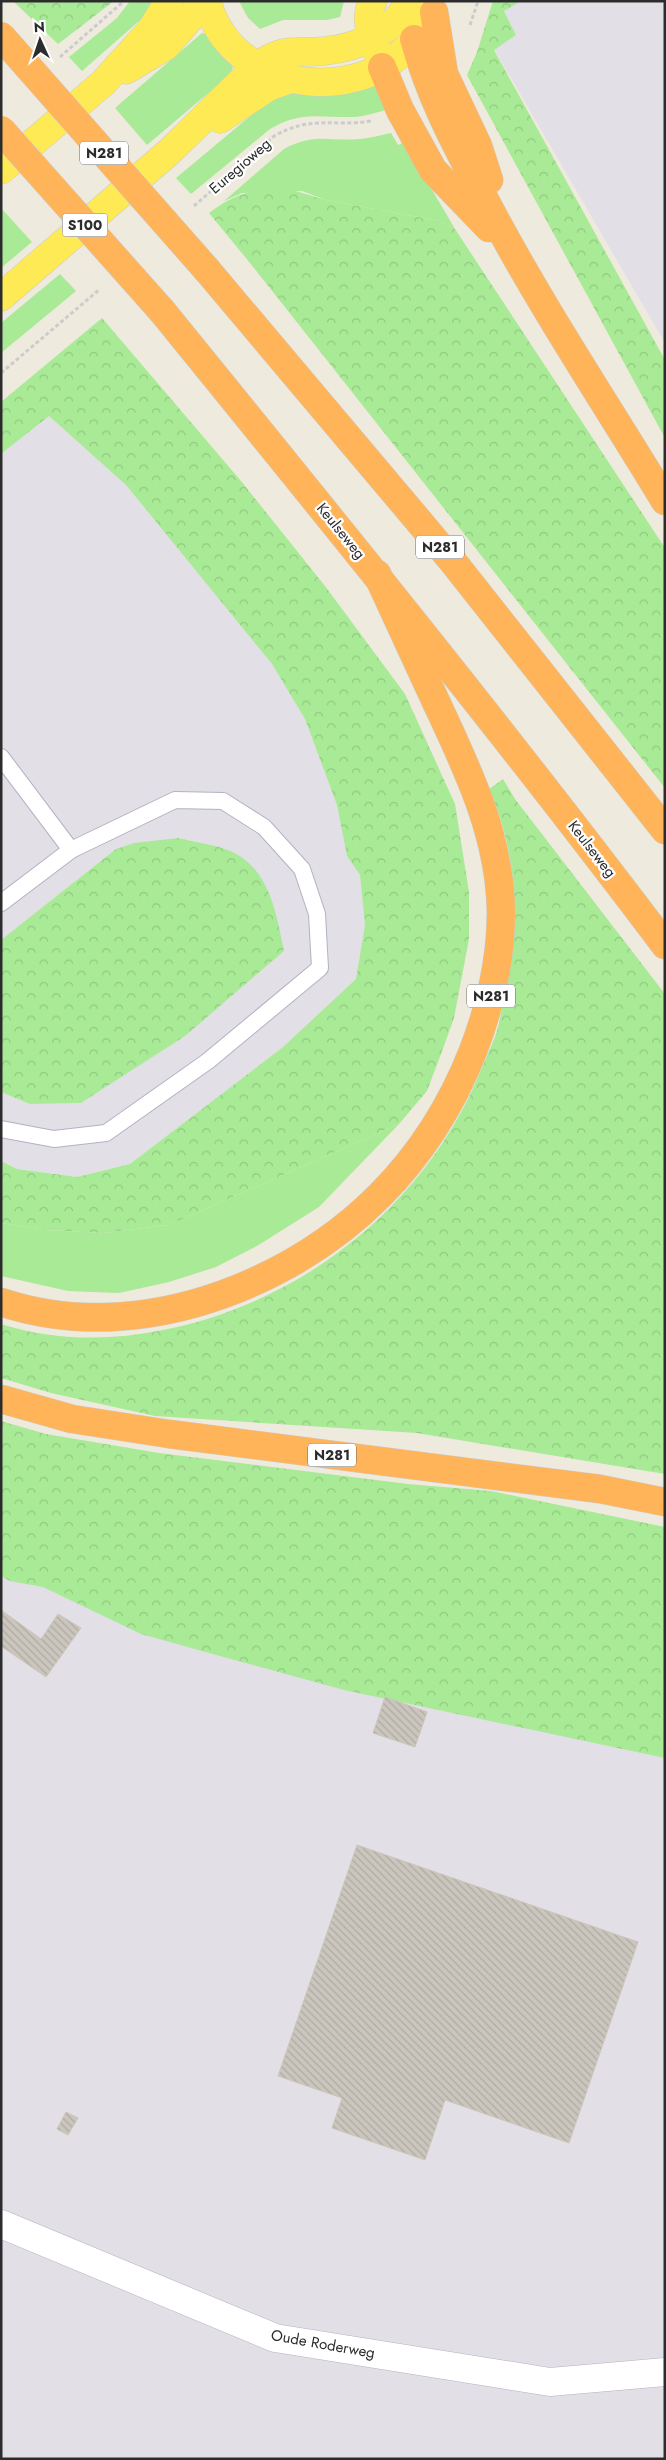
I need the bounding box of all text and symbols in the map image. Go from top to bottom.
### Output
north arrow [15,15,65,65]
text: N [33,17,45,37]
street label: Euregioweg [204,133,276,199]
road number: N281 [80,142,128,164]
road number: S100 [62,214,108,236]
street label: Keulseweg [311,498,371,564]
road number: N281 [416,536,464,558]
street label: Keulseweg [563,816,621,882]
road number: N281 [467,984,515,1008]
road number: N281 [308,1444,356,1466]
street label: Oude Roderweg [269,2324,377,2364]

